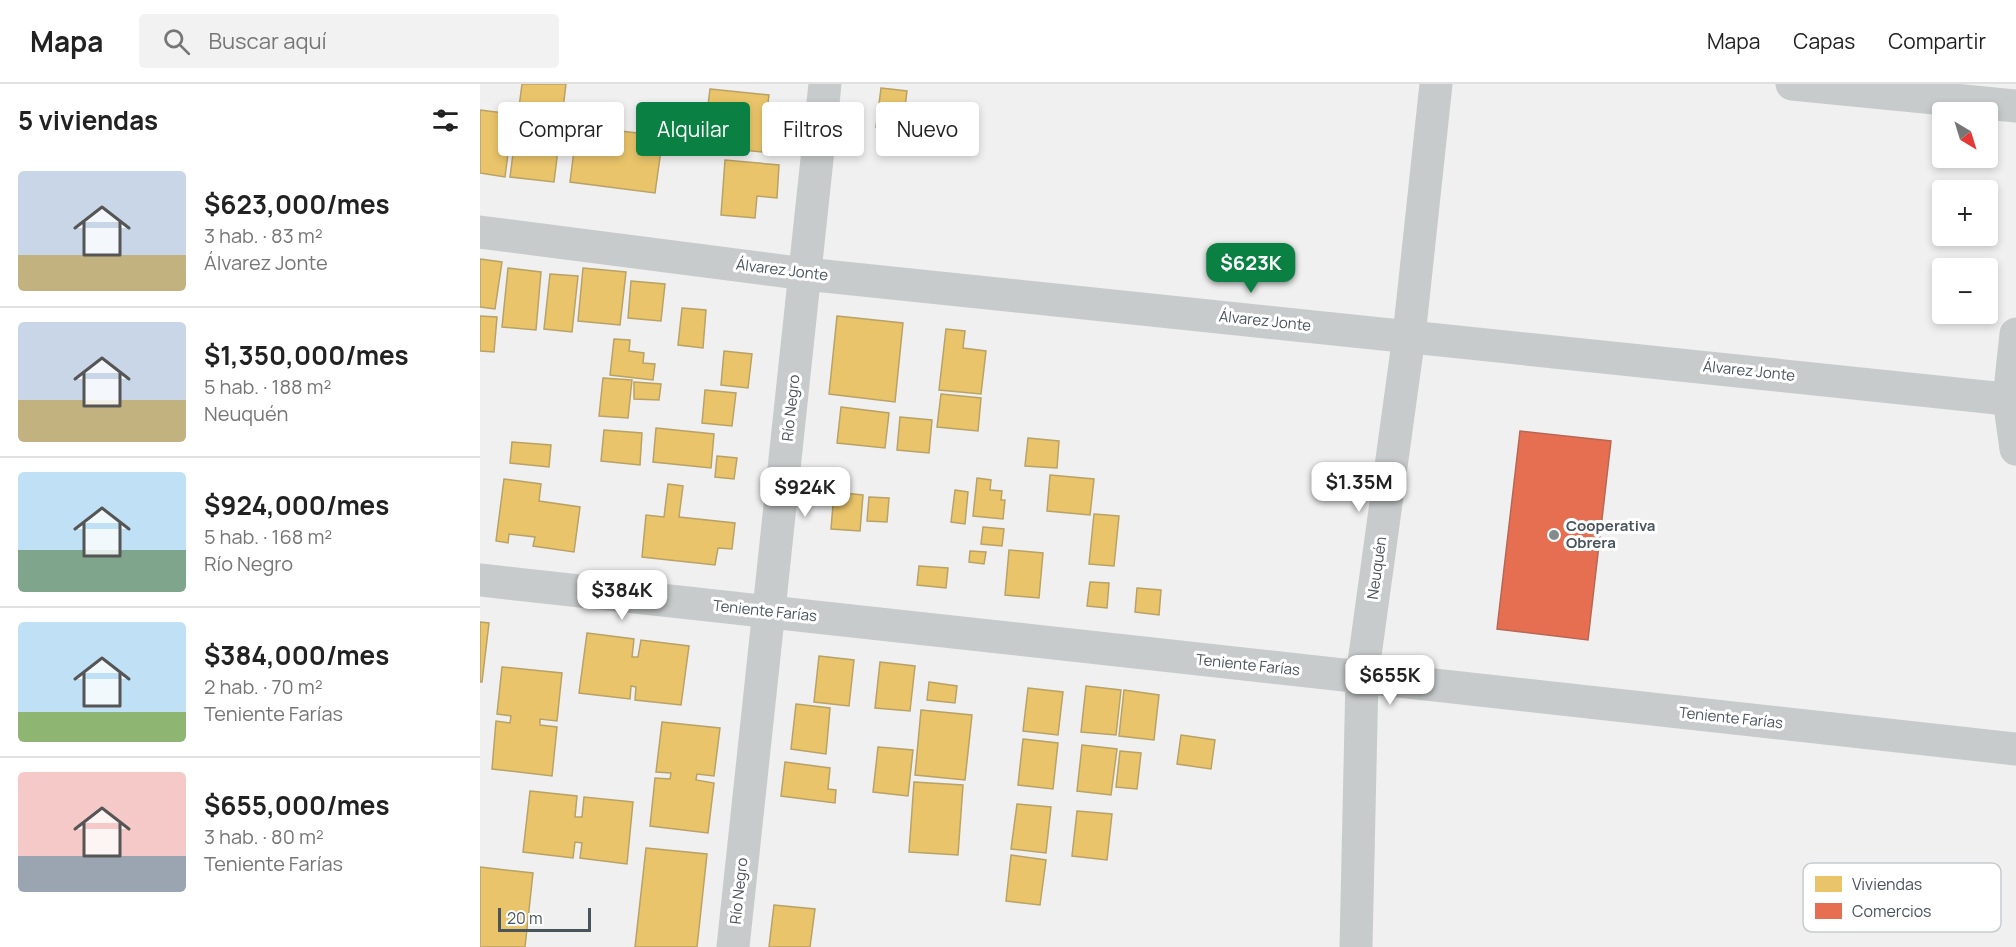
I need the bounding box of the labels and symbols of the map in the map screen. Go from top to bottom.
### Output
north arrow [1932,102,1998,168]
pin: $623K [1209,243,1293,294]
street label: Álvarez Jonte [735,253,830,286]
street label: Álvarez Jonte [1218,305,1312,336]
street label: Álvarez Jonte [1702,355,1796,386]
street label: Río Negro [777,373,804,442]
pin: $1.35M [1310,462,1408,513]
pin: $924K [763,467,847,518]
place label: Cooperativa Obrera [1566,515,1656,553]
marker: Cooperativa Obrera [1547,528,1561,542]
street label: Neuquén [1362,535,1391,601]
pin: $384K [580,570,664,621]
street label: Teniente Farías [712,595,818,626]
street label: Teniente Farías [1195,649,1301,680]
pin: $655K [1348,655,1432,706]
street label: Teniente Farías [1678,702,1784,733]
street label: Río Negro [725,856,752,925]
legend [1803,863,2001,932]
text: Viviendas [1852,873,1922,895]
text: Comercios [1852,900,1932,922]
scale bar [498,905,591,932]

